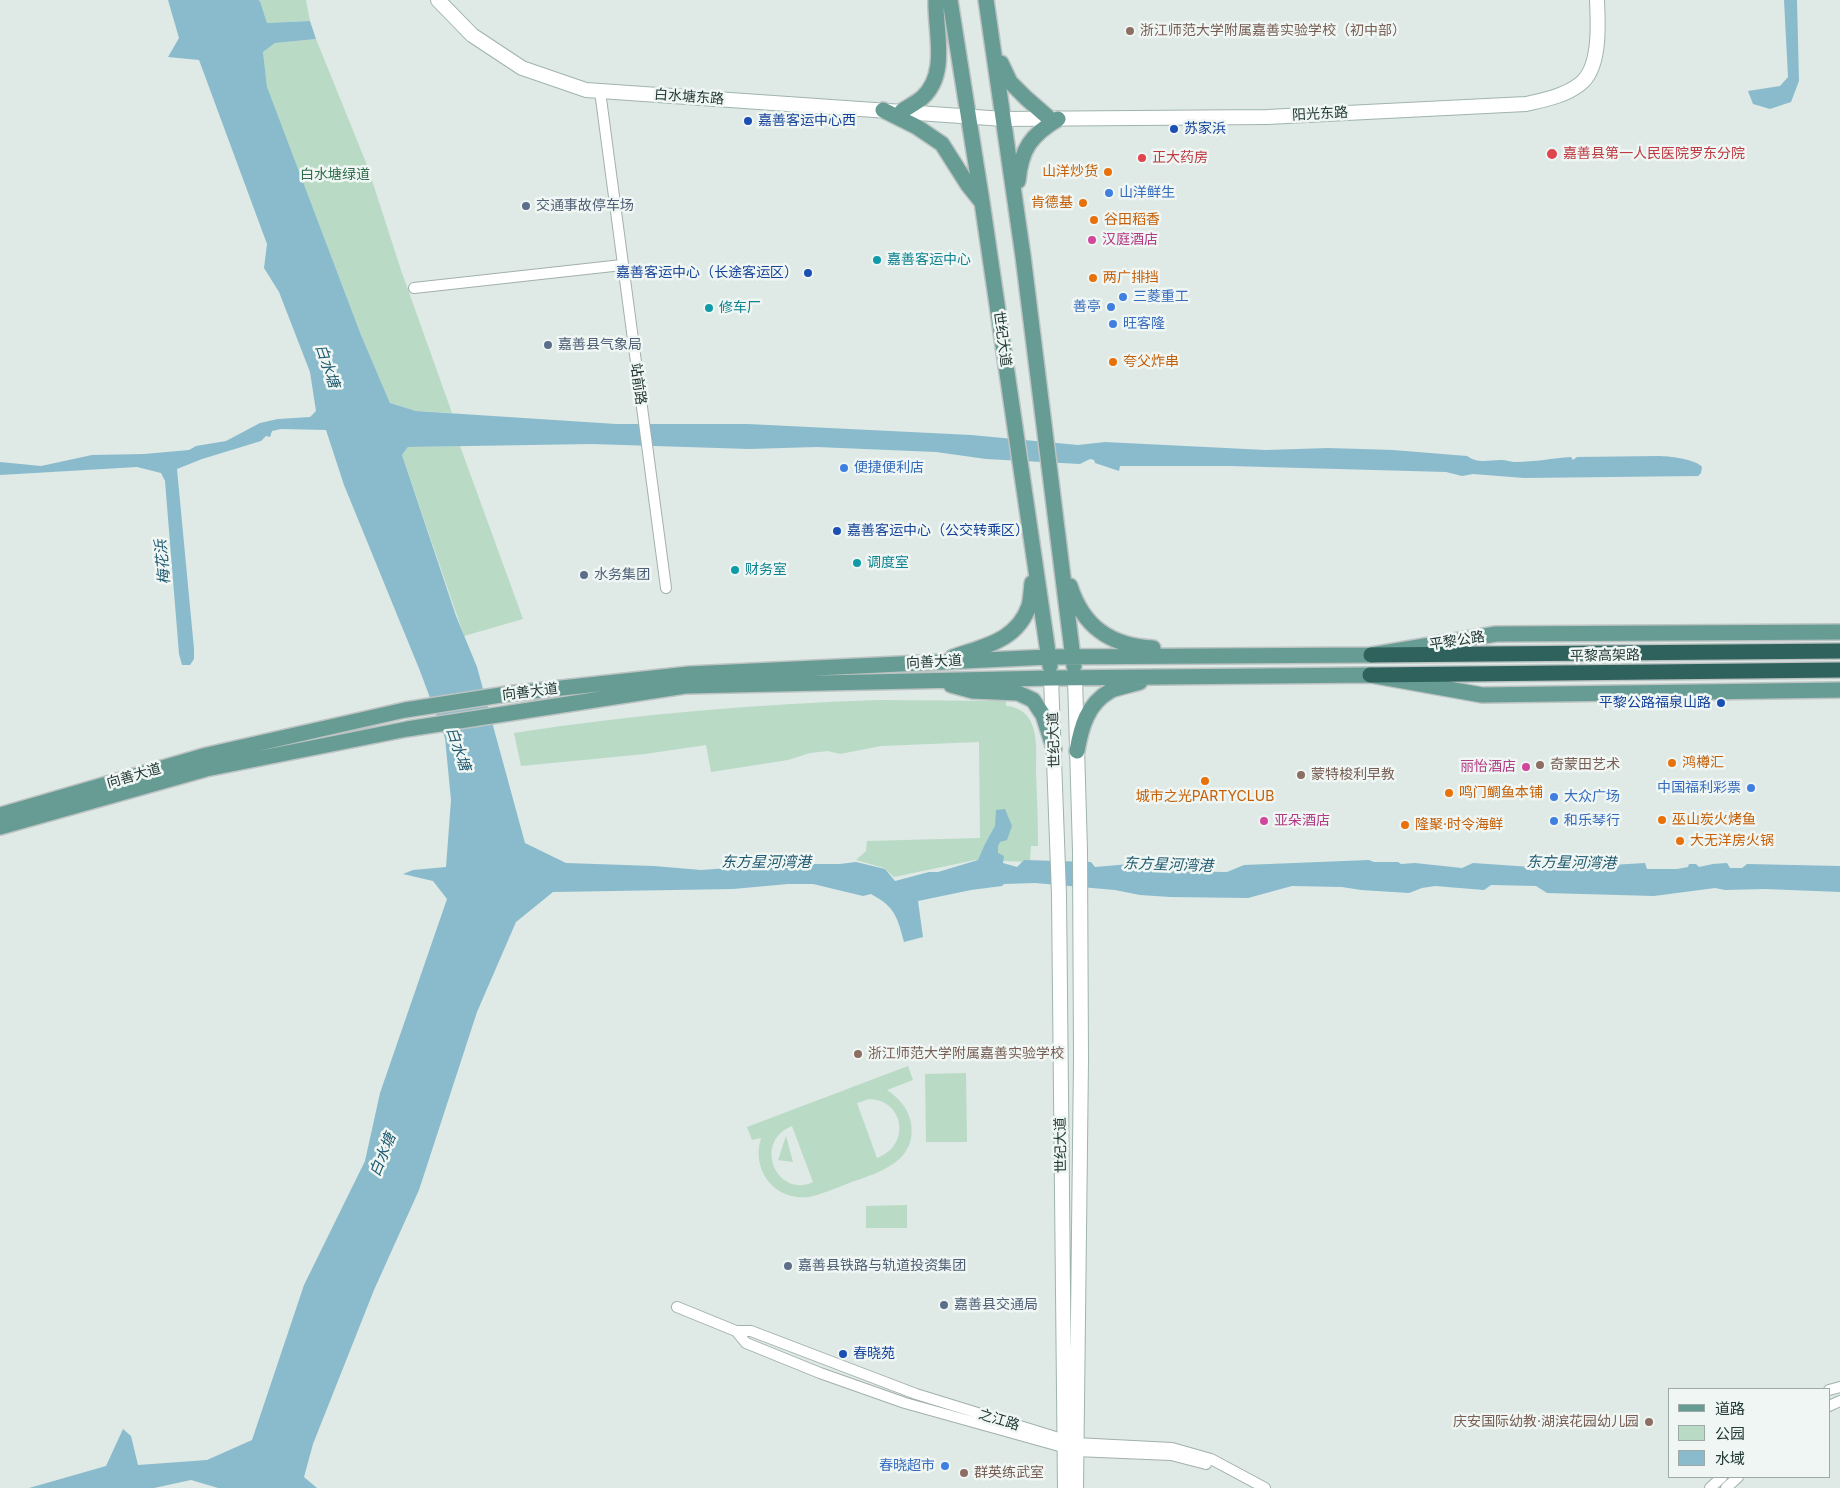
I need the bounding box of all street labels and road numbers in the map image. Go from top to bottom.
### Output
street label: 白水塘东路 [653,86,725,108]
street label: 阳光东路 [1292,104,1348,124]
street label: 世纪大道 [990,310,1014,368]
street label: 站前路 [627,362,649,406]
street label: 平黎公路 [1428,628,1486,654]
street label: 平黎高架路 [1570,647,1640,665]
street label: 向善大道 [906,652,962,672]
street label: 向善大道 [501,680,559,704]
street label: 世纪大道 [1045,712,1063,768]
street label: 向善大道 [105,760,163,792]
street label: 世纪大道 [1052,1117,1070,1173]
street label: 之江路 [976,1406,1022,1434]

